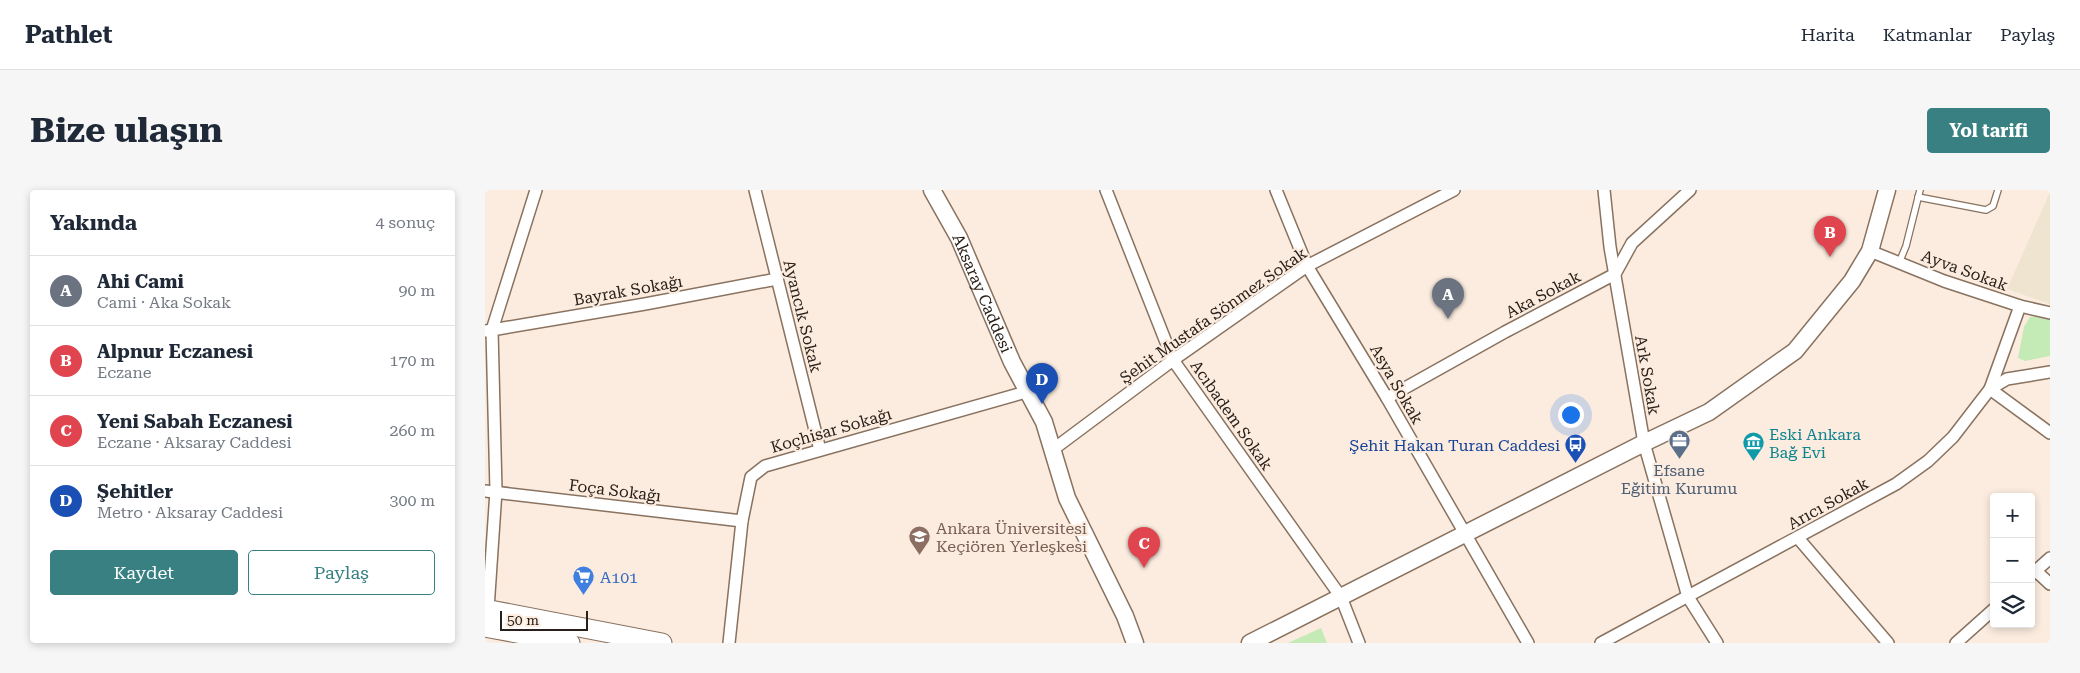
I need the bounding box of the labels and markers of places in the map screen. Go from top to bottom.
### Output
pin: B [1814,216,1846,257]
pin: A [1432,278,1464,319]
pin: D [1026,363,1058,404]
place label: Eski Ankara Bağ Evi [1769,425,1861,462]
office icon: Efsane Eğitim Kurumu [1667,429,1691,460]
museum icon: Eski Ankara Bağ Evi [1741,431,1765,462]
bus stop icon: Şehit Hakan Turan Caddesi [1564,433,1588,464]
place label: Şehit Hakan Turan Caddesi [1349,436,1560,455]
place label: Efsane Eğitim Kurumu [1621,461,1737,498]
place label: Ankara Üniversitesi Keçiören Yerleşkesi [936,519,1087,556]
school or university icon: Ankara Üniversitesi Keçiören Yerleşkesi [908,525,932,556]
pin: C [1128,527,1160,568]
supermarket icon: A101 [572,565,596,596]
place label: A101 [600,568,638,587]

